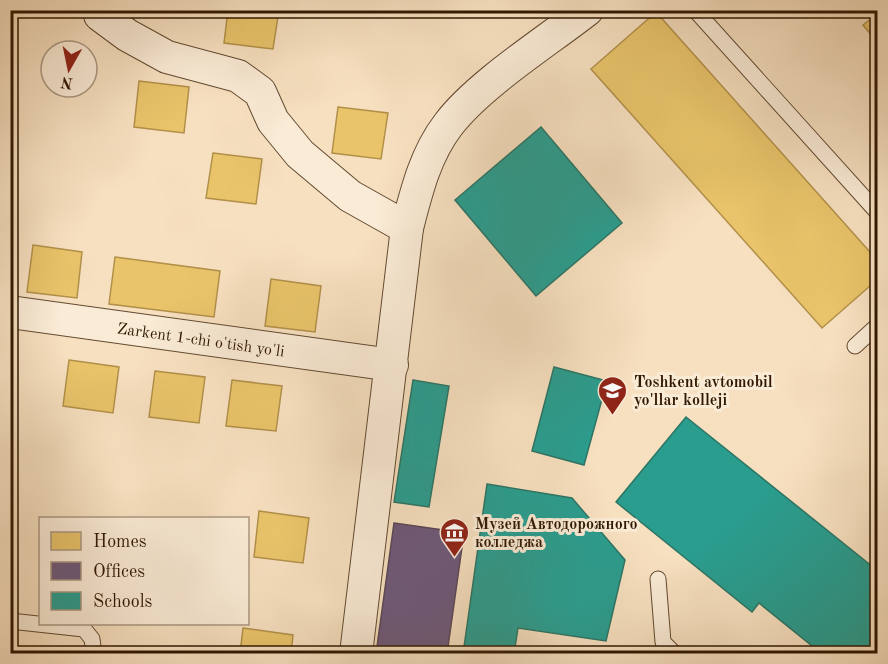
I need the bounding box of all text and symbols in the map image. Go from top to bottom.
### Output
north arrow [39,39,99,99]
text: N [59,73,74,91]
street label: Zarkent 1-chi o'tish yo'li [116,321,285,361]
school or university icon: Toshkent avtomobil yo'llar kolleji [597,374,629,416]
place label: Toshkent avtomobil yo'llar kolleji [634,375,773,409]
museum icon: Музей Автодорожного колледжа [438,516,470,558]
legend [39,517,249,625]
place label: Музей Автодорожного колледжа [475,517,638,551]
text: Homes [93,533,147,551]
text: Offices [93,563,145,581]
text: Schools [93,593,153,611]

